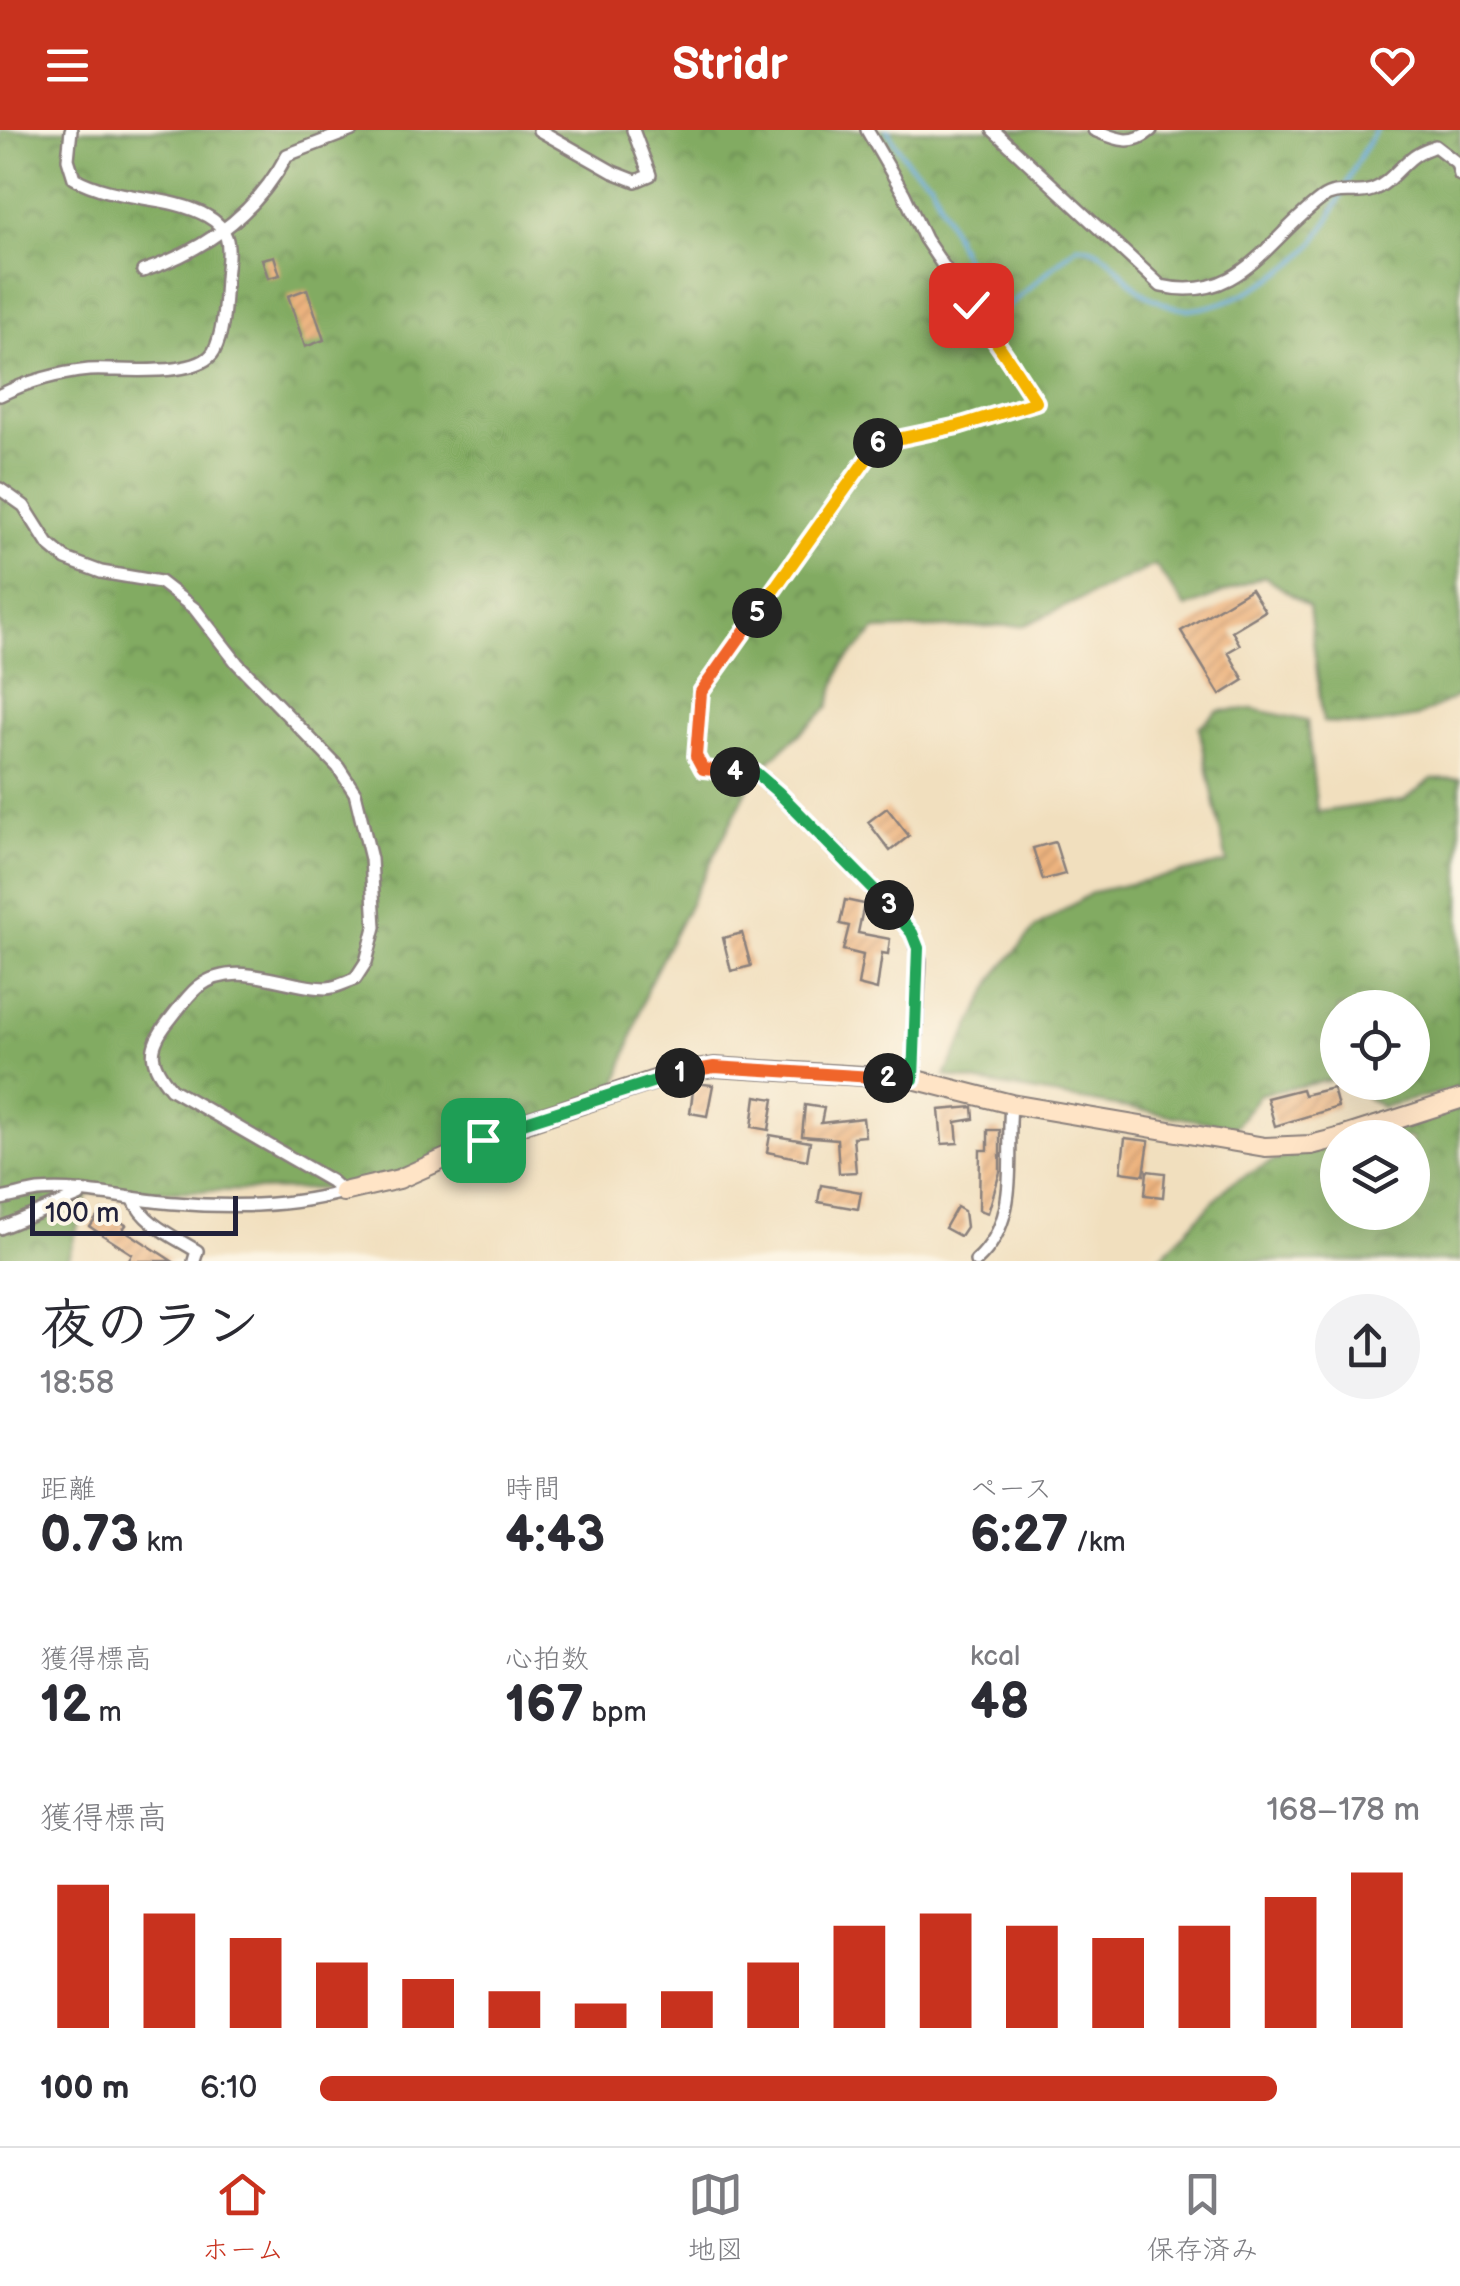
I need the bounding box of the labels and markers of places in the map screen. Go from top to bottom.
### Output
pin [929,263,1014,348]
pin: 6 [853,418,903,468]
pin: 5 [732,588,782,638]
pin: 4 [710,747,760,797]
pin: 3 [864,880,914,930]
pin: 1 [655,1048,705,1098]
pin: 2 [863,1053,913,1103]
pin [441,1098,526,1183]

